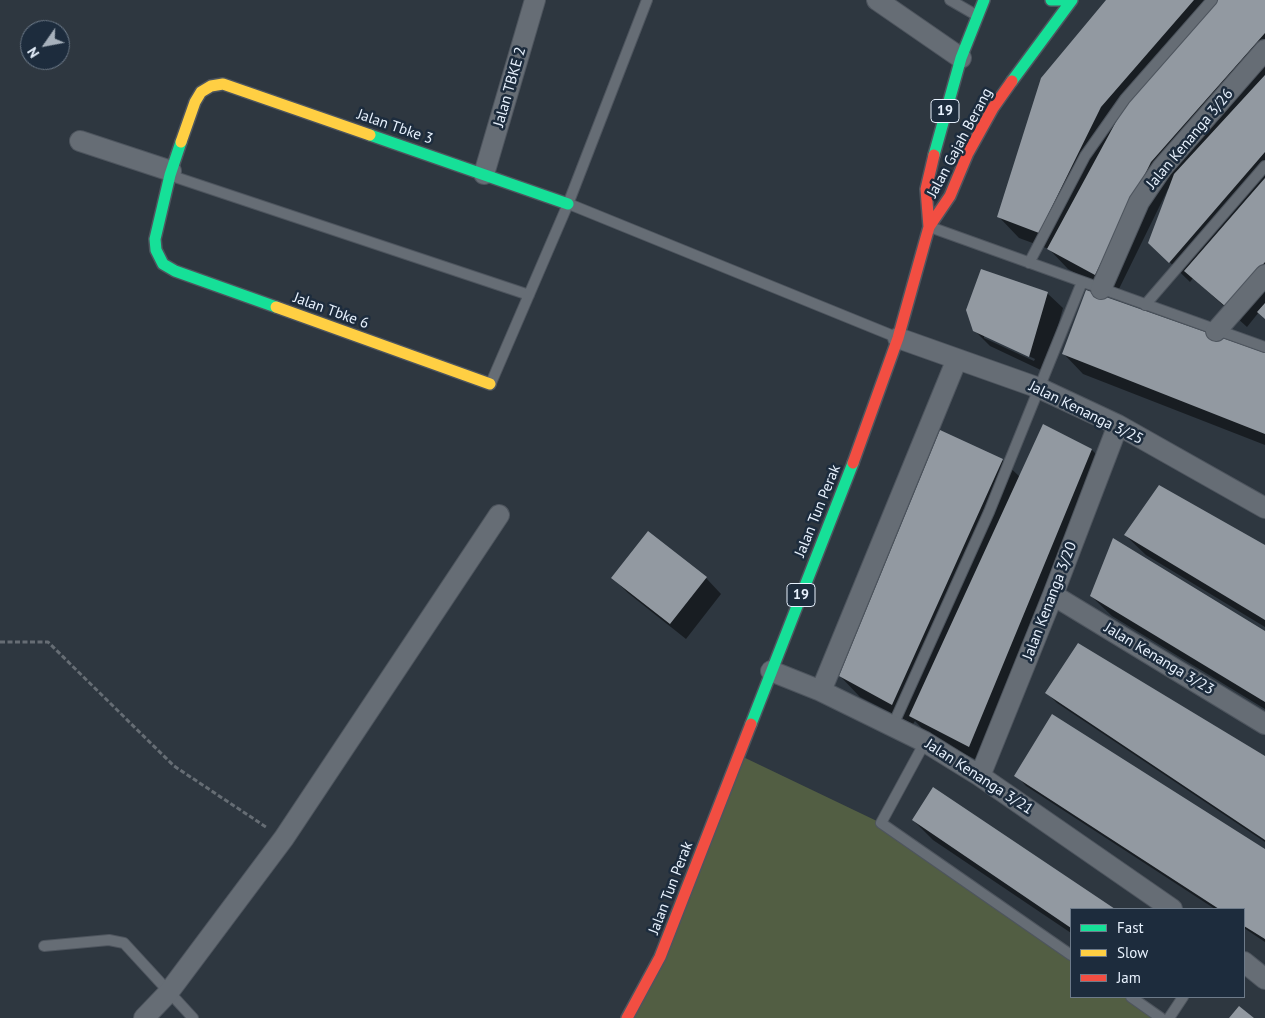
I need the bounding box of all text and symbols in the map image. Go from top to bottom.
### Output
north arrow [20,20,70,70]
text: N [23,44,43,61]
street label: Jalan TBKE 2 [490,45,530,129]
street label: Jalan Gajah Berang [924,85,996,201]
street label: Jalan Kenanga 3/26 [1143,85,1237,193]
road number: 19 [931,100,959,122]
street label: Jalan Tbke 3 [355,106,435,148]
street label: Jalan Tbke 6 [291,289,371,333]
street label: Jalan Kenanga 3/25 [1026,377,1146,449]
street label: Jalan Tun Perak [791,462,845,560]
street label: Jalan Kenanga 3/20 [1019,539,1081,663]
road number: 19 [787,584,815,606]
street label: Jalan Kenanga 3/23 [1101,619,1217,699]
street label: Jalan Kenanga 3/21 [922,735,1036,819]
street label: Jalan Tun Perak [645,839,697,937]
legend [1070,908,1245,998]
text: Fast [1117,918,1144,937]
text: Slow [1117,943,1148,962]
text: Jam [1117,968,1141,987]

